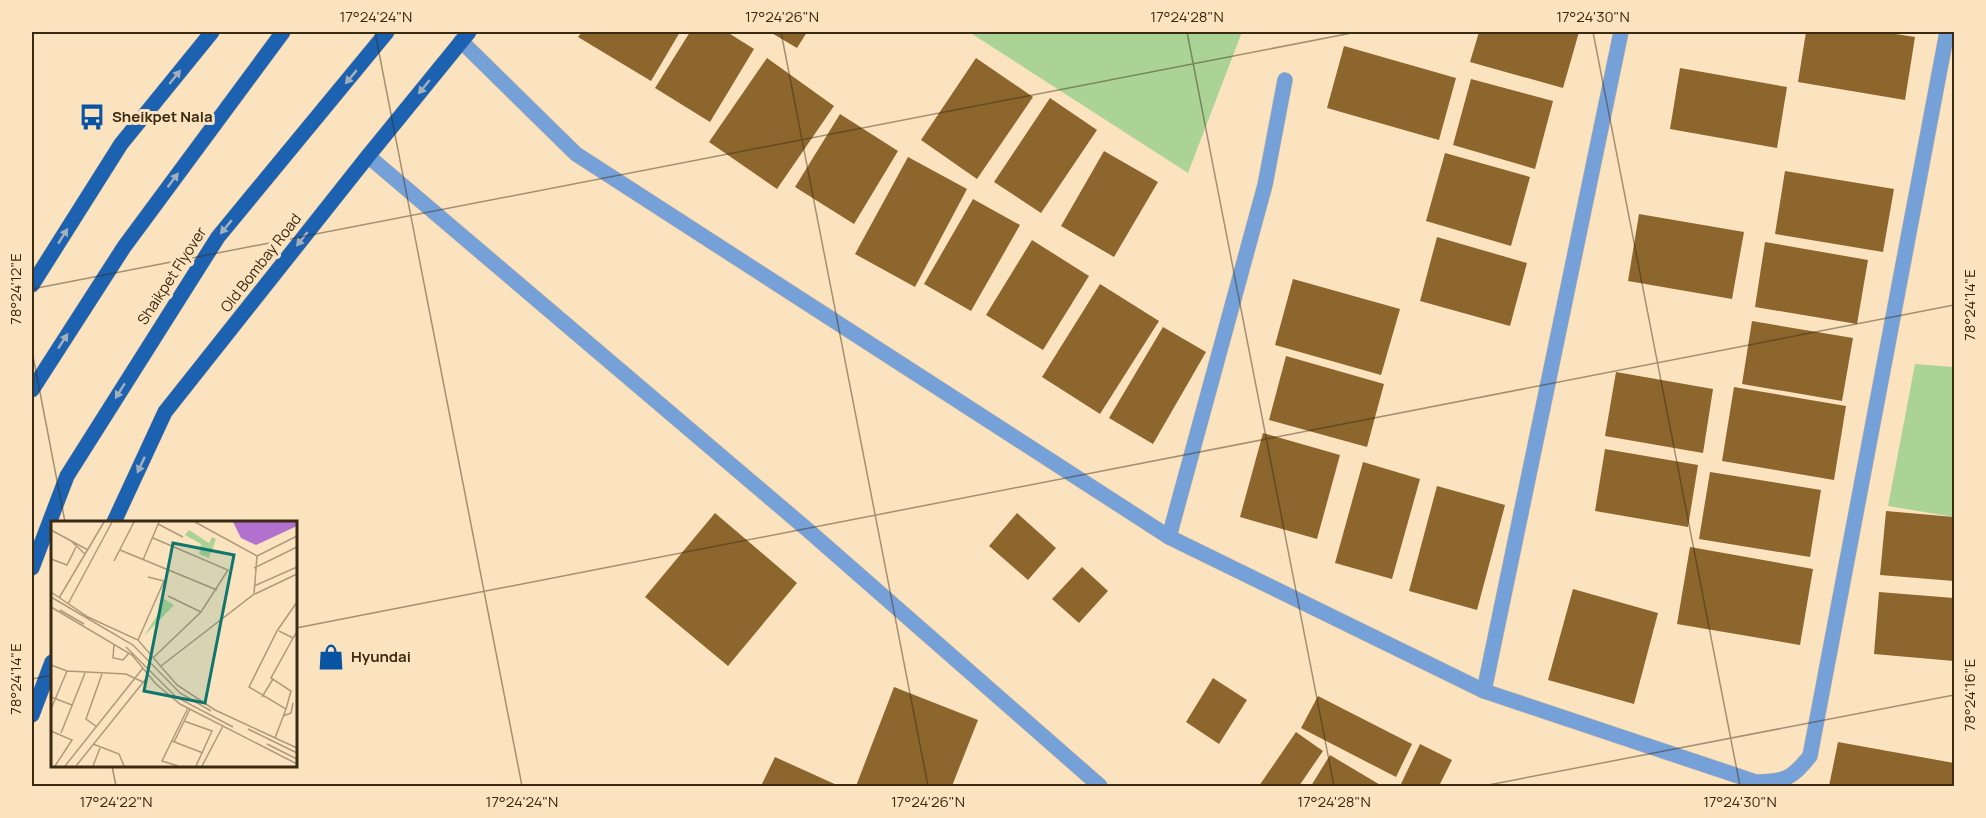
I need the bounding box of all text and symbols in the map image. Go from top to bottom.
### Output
text: 17°24'24"N [340,6,412,27]
text: 17°24'26"N [745,6,819,27]
text: 17°24'28"N [1150,6,1224,27]
text: 17°24'30"N [1556,6,1630,27]
one-way arrow [169,69,182,85]
one-way arrow [344,69,357,85]
one-way arrow [418,79,431,94]
bus stop icon: Sheikpet Nala [77,102,107,132]
place label: Sheikpet Nala [112,106,213,127]
one-way arrow [167,172,179,188]
street label: Old Bombay Road [215,209,306,317]
one-way arrow [220,219,233,234]
street label: Shaikpet Flyover [132,222,211,329]
one-way arrow [57,228,68,244]
one-way arrow [296,231,309,247]
text: 78°24'12"E [5,253,26,325]
text: 78°24'14"E [1959,269,1980,341]
one-way arrow [57,333,68,349]
one-way arrow [115,383,126,399]
one-way arrow [136,457,145,474]
inset map [51,521,297,767]
shop icon: Hyundai [316,642,346,672]
text: 78°24'14"E [5,643,26,715]
place label: Hyundai [351,646,411,667]
text: 78°24'16"E [1959,659,1980,731]
text: 17°24'22"N [79,791,153,812]
text: 17°24'24"N [486,791,558,812]
text: 17°24'26"N [891,791,965,812]
text: 17°24'28"N [1297,791,1371,812]
text: 17°24'30"N [1703,791,1777,812]

